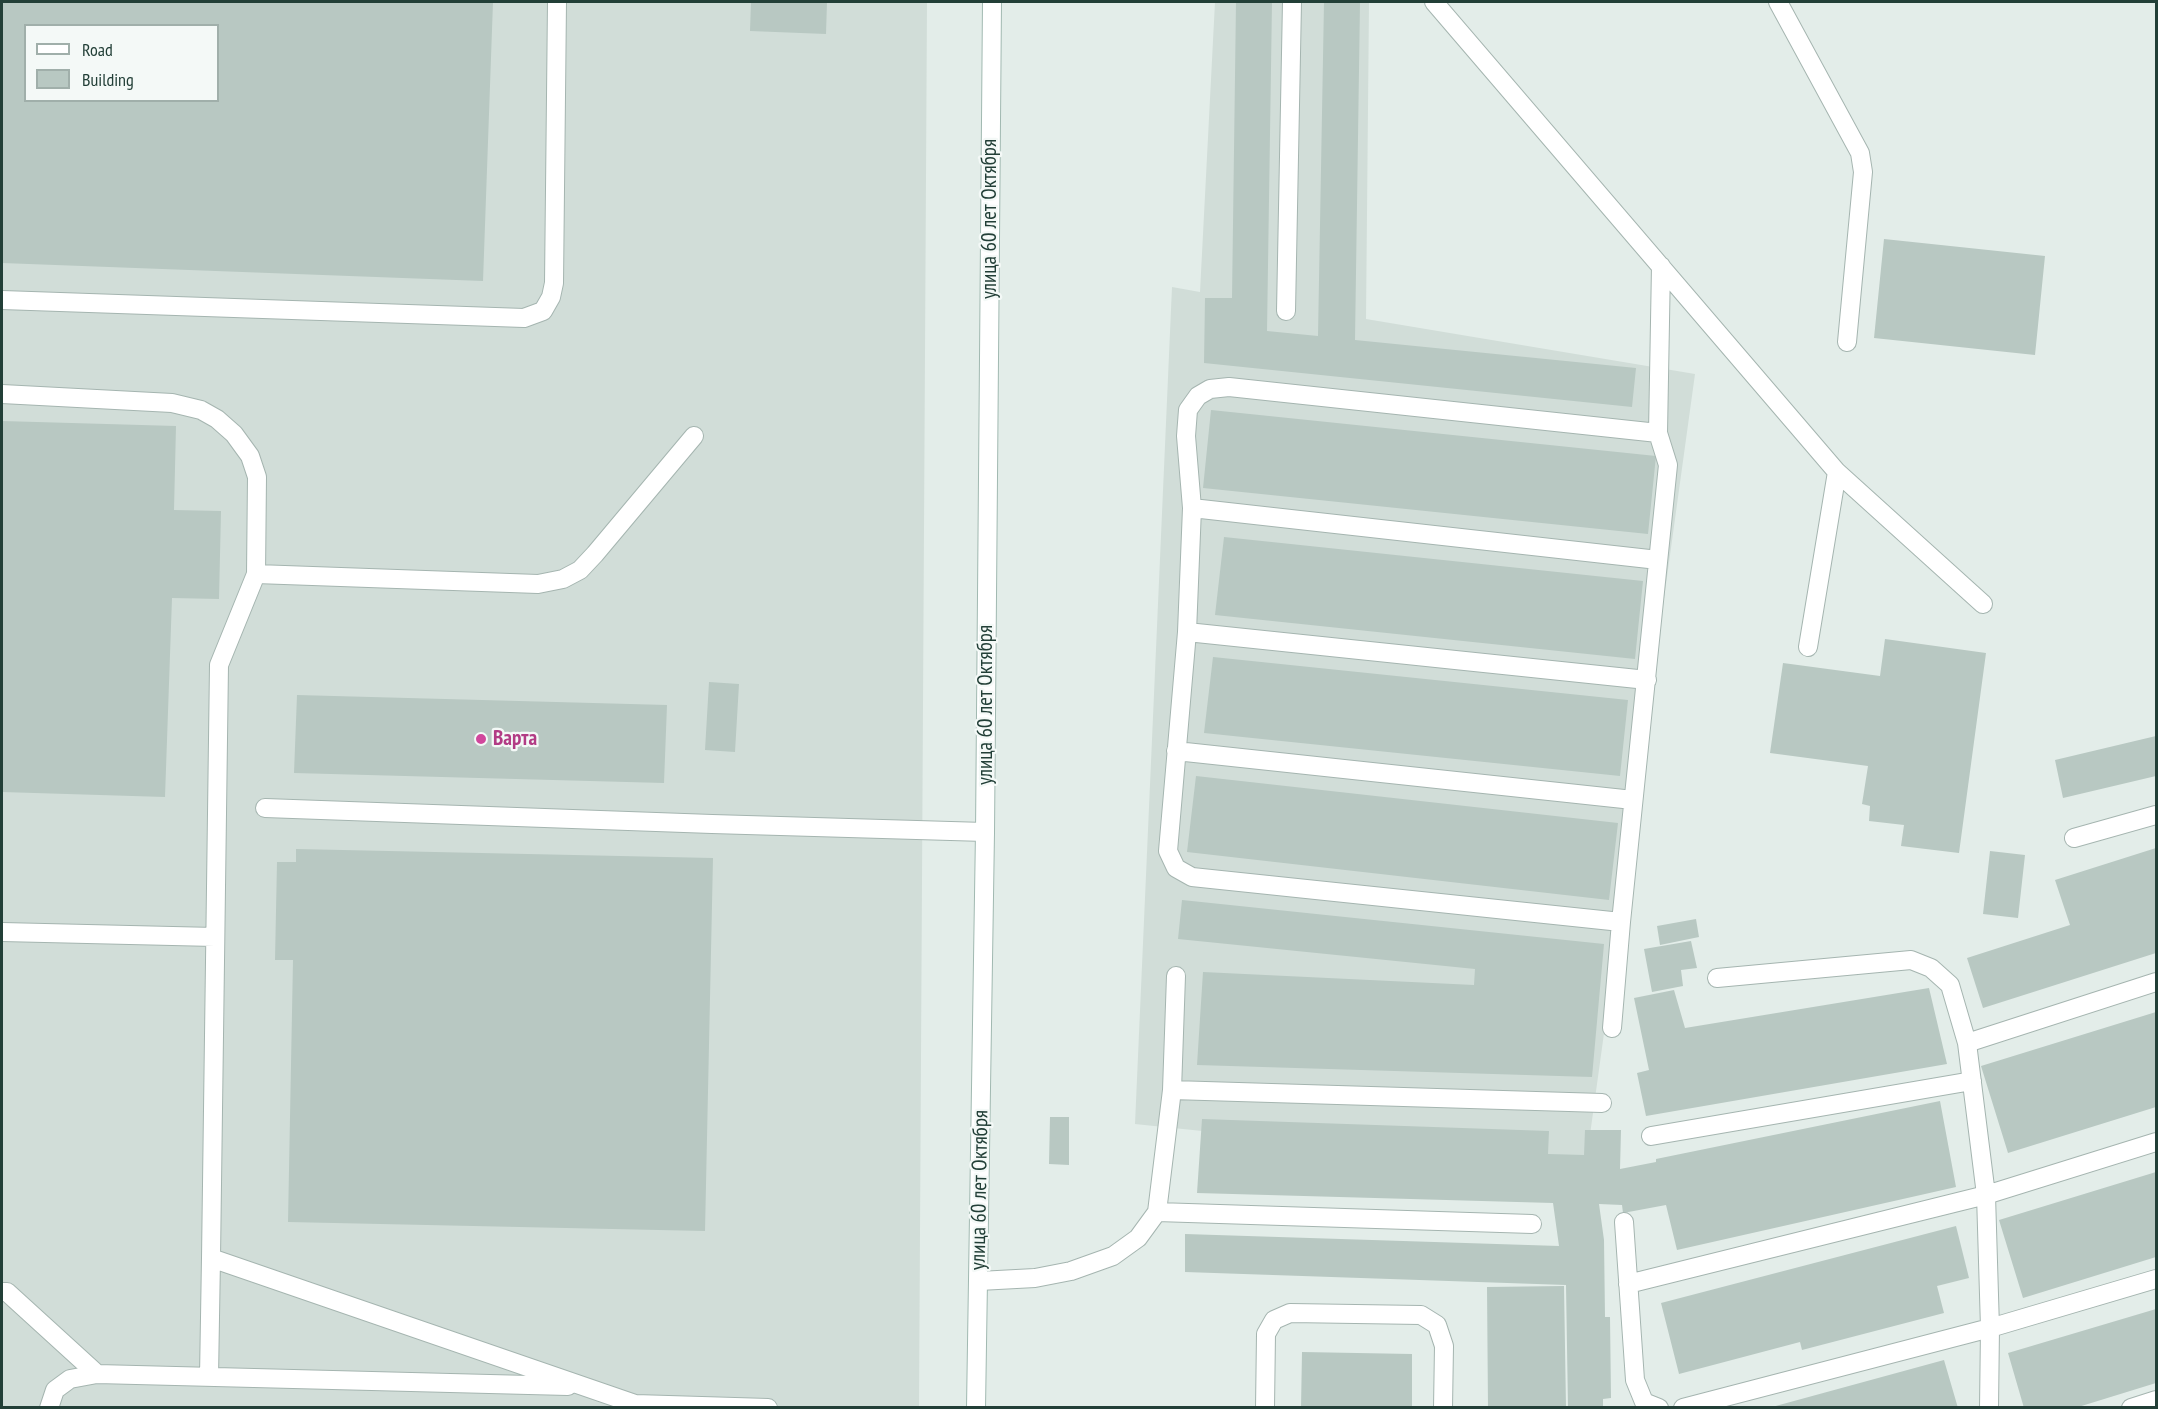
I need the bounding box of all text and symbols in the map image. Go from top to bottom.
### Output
legend [24,24,219,102]
text: Road [82,38,113,61]
text: Building [82,68,134,91]
street label: улица 60 лет Октября [977,139,1003,299]
street label: улица 60 лет Октября [973,625,999,785]
place label: Варта [493,726,537,752]
marker: Варта [474,732,488,746]
street label: улица 60 лет Октября [966,1110,994,1270]

